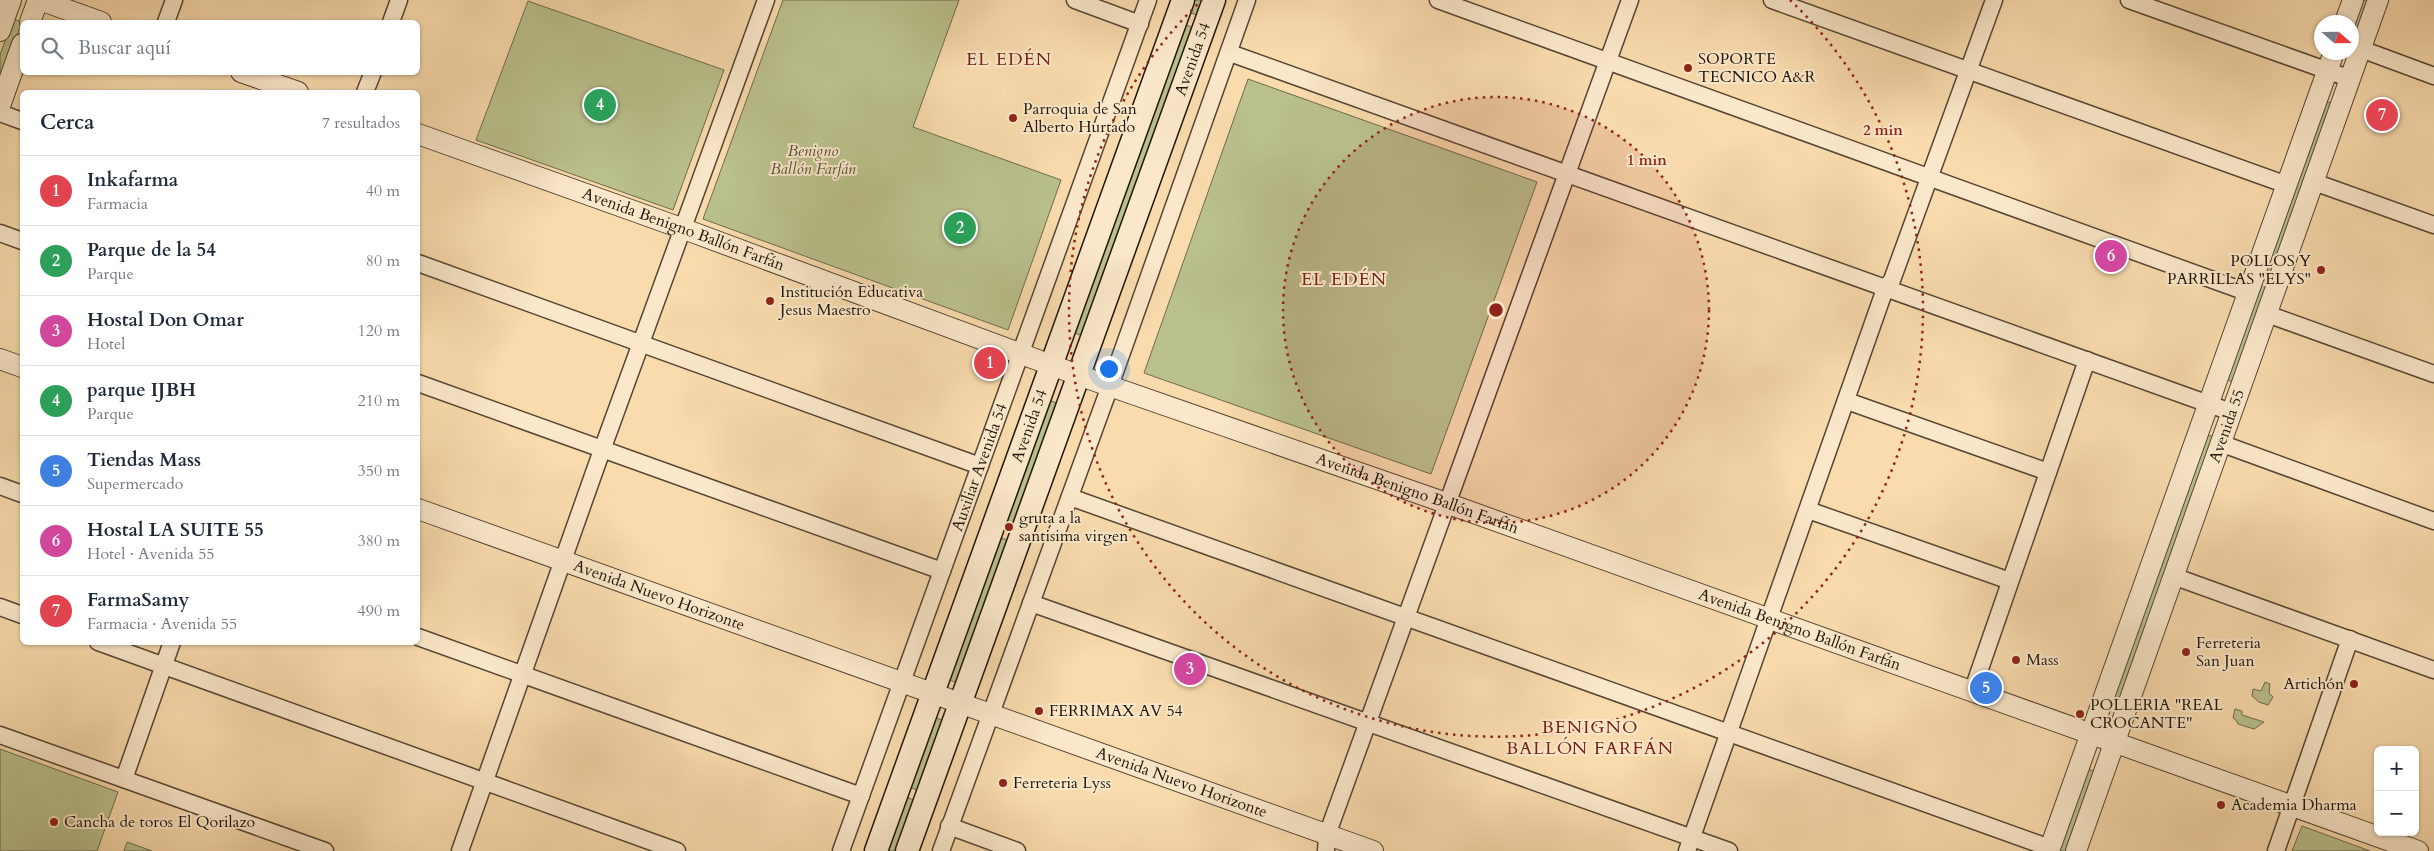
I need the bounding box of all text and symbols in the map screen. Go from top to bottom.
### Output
north arrow [2314,15,2359,60]
street label: Avenida 54 [1169,19,1216,99]
search box [20,20,420,75]
icon: search [38,34,66,62]
text: Buscar aquí [78,35,171,61]
district label: EL EDÉN [966,47,1052,72]
place label: SOPORTE TECNICO A&R [1698,48,1816,88]
marker: SOPORTE TECNICO A&R [1682,62,1694,74]
pin: 4 [584,86,616,124]
pin: 7 [2366,96,2398,134]
place label: Parroquia de San Alberto Hurtado [1023,98,1137,138]
text: Cerca [40,108,94,137]
text: 7 resultados [322,112,400,134]
marker: Parroquia de San Alberto Hurtado [1007,112,1019,124]
text: 2 min [1863,120,1903,140]
park label: Benigno Ballón Farfán [770,140,856,180]
text: 1 min [1627,150,1667,170]
text: Inkafarma [87,167,178,193]
text: 1 [52,180,60,202]
text: 40 m [366,180,400,202]
street label: Avenida Benigno Ballón Farfán [579,183,788,276]
text: Farmacia [87,193,148,215]
pin: 2 [944,209,976,247]
text: Parque de la 54 [87,237,216,263]
pin: 6 [2095,237,2127,275]
text: 2 [52,250,60,272]
text: 80 m [366,250,400,272]
place label: POLLOS Y PARRILLAS "ELYS" [2167,250,2311,290]
text: Parque [87,263,134,285]
marker: POLLOS Y PARRILLAS "ELYS" [2315,264,2327,276]
district label: EL EDÉN [1301,267,1387,292]
place label: Institución Educativa Jesus Maestro [778,281,923,321]
marker: Institución Educativa Jesus Maestro [764,295,776,307]
centre of rings [1487,301,1505,319]
text: Hostal Don Omar [87,307,244,333]
text: 3 [52,320,60,342]
text: 120 m [358,320,400,342]
text: Hotel [87,333,125,355]
pin: 1 [974,344,1006,382]
your location [1096,356,1122,382]
text: parque IJBH [87,377,196,403]
street label: Avenida 54 [1006,386,1053,466]
street label: Avenida 55 [2204,386,2250,466]
text: 4 [52,390,60,412]
text: 210 m [358,390,400,412]
street label: Auxiliar Avenida 54 [946,400,1013,534]
text: Parque [87,403,134,425]
text: Tiendas Mass [87,447,201,473]
street label: Avenida Benigno Ballón Farfán [1313,448,1522,539]
text: 5 [52,460,60,482]
text: 350 m [358,460,400,482]
text: Supermercado [87,473,183,495]
place label: gruta a la santisima virgen [1019,507,1128,547]
text: Hostal LA SUITE 55 [87,517,264,543]
marker: gruta a la santisima virgen [1003,521,1015,533]
text: 6 [52,530,60,552]
text: 380 m [358,530,400,552]
text: Hotel · Avenida 55 [87,543,215,565]
street label: Avenida Nuevo Horizonte [570,555,748,636]
street label: Avenida Benigno Ballón Farfán [1695,583,1904,676]
text: FarmaSamy [87,587,189,613]
text: 7 [52,600,60,622]
text: 490 m [358,600,400,622]
text: Farmacia · Avenida 55 [87,613,237,635]
place label: Ferreteria San Juan [2196,632,2261,672]
marker: Ferreteria San Juan [2180,646,2192,658]
place label: Mass [2026,649,2059,671]
pin: 3 [1174,650,1206,688]
marker: Mass [2010,654,2022,666]
pin: 5 [1970,669,2002,707]
place label: Artichón [2283,673,2344,695]
marker: Artichón [2348,678,2360,690]
place label: POLLERIA "REAL CROCANTE" [2090,694,2224,734]
place label: FERRIMAX AV 54 [1049,700,1183,722]
marker: FERRIMAX AV 54 [1033,705,1045,717]
marker: POLLERIA "REAL CROCANTE" [2074,708,2086,720]
district label: BENIGNO BALLÓN FARFÁN [1506,715,1674,761]
street label: Avenida Nuevo Horizonte [1093,742,1270,823]
map controls [2374,746,2419,836]
button: + [2374,746,2419,791]
place label: Ferreteria Lyss [1013,772,1111,794]
marker: Ferreteria Lyss [997,777,1009,789]
button: − [2374,791,2419,836]
place label: Academia Dharma [2231,794,2357,816]
marker: Academia Dharma [2215,799,2227,811]
place label: Cancha de toros El Qorilazo [64,811,256,833]
marker: Cancha de toros El Qorilazo [48,816,60,828]

